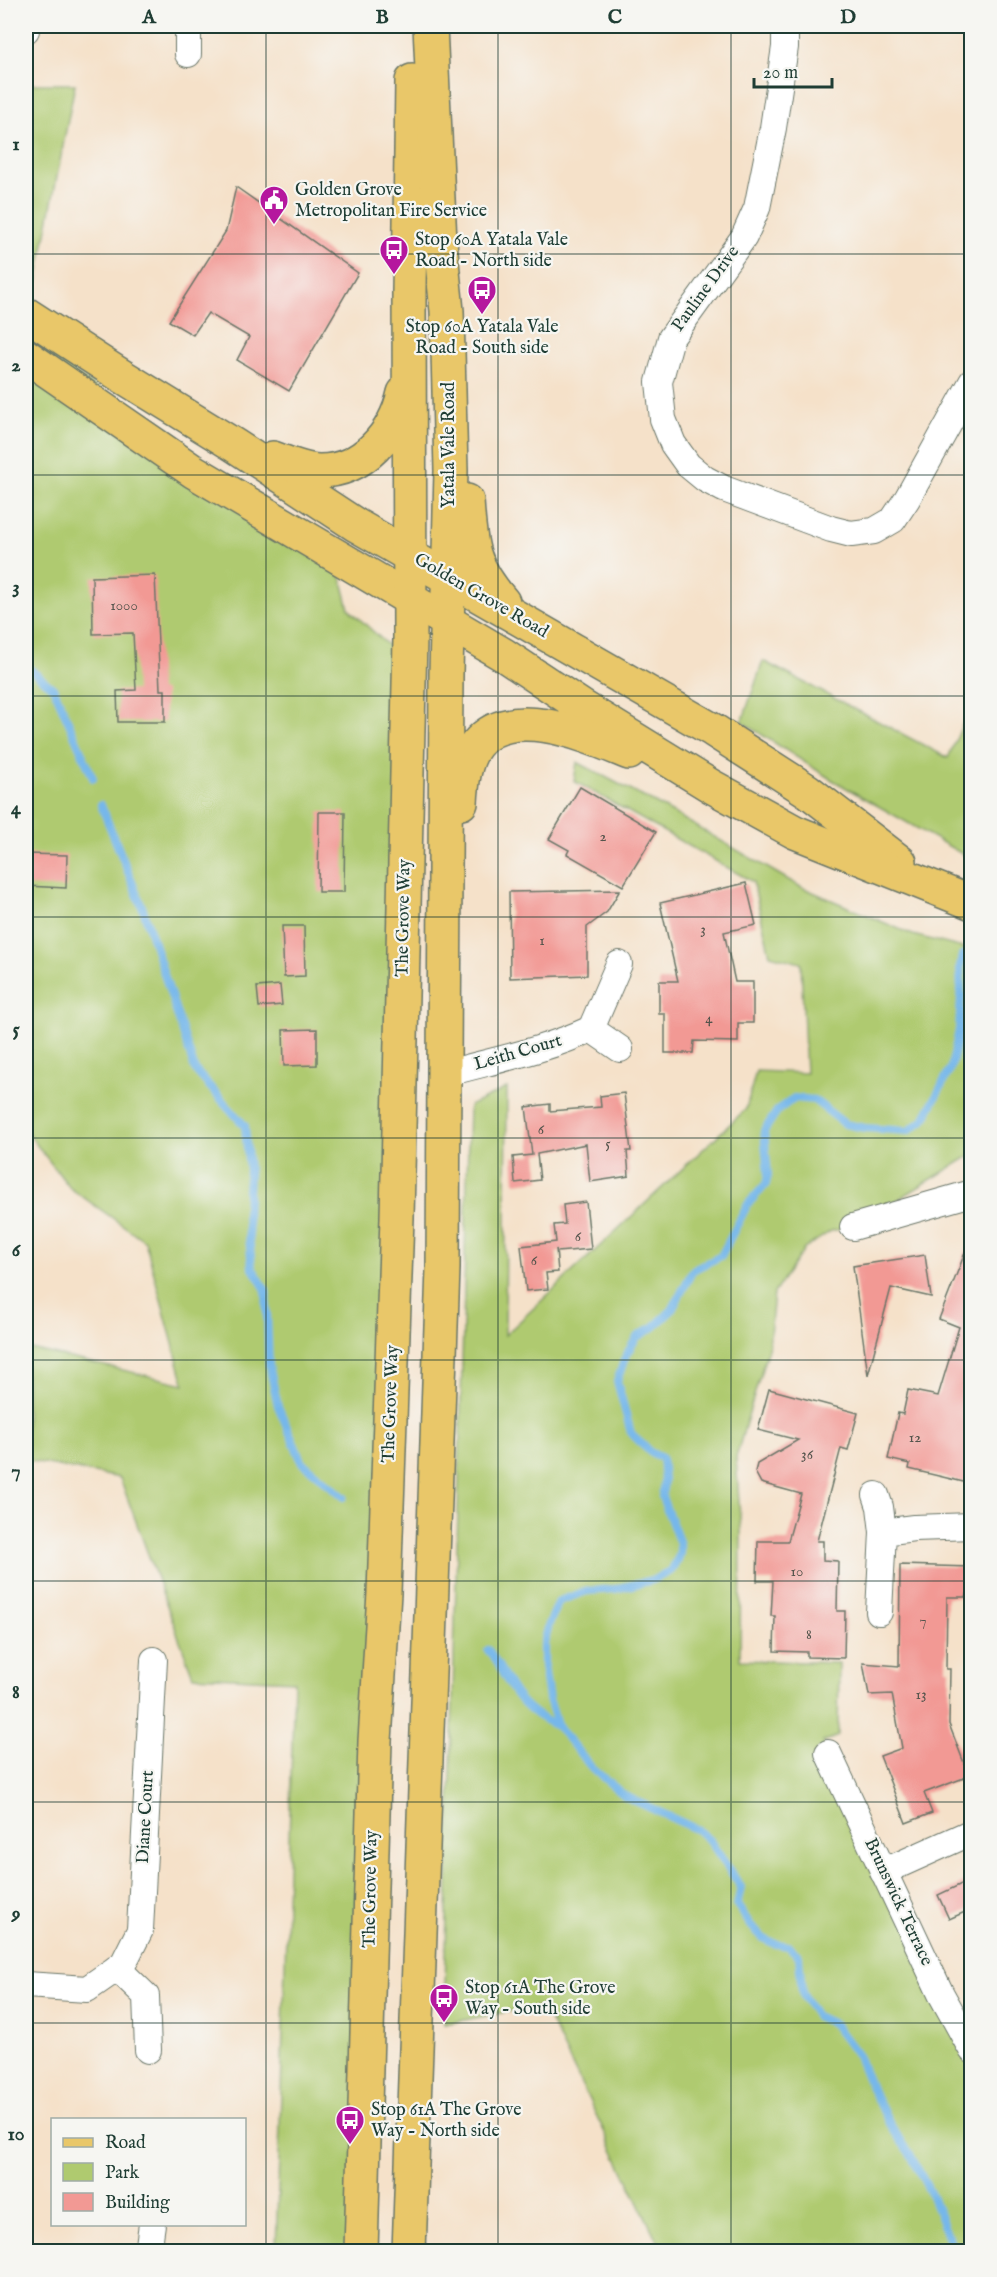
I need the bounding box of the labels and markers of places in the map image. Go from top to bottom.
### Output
place label: Golden Grove Metropolitan Fire Service [295,179,487,223]
public building icon: Golden Grove Metropolitan Fire Service [258,184,290,226]
place label: Stop 60A Yatala Vale Road - North side [415,229,568,273]
bus stop icon: Stop 60A Yatala Vale Road - North side [378,234,410,276]
bus stop icon: Stop 60A Yatala Vale Road - South side [466,274,498,316]
place label: Stop 60A Yatala Vale Road - South side [406,316,558,360]
place label: Stop 61A The Grove Way - South side [465,1977,616,2021]
bus stop icon: Stop 61A The Grove Way - South side [428,1982,460,2024]
place label: Stop 61A The Grove Way - North side [371,2099,522,2143]
bus stop icon: Stop 61A The Grove Way - North side [334,2104,366,2146]

